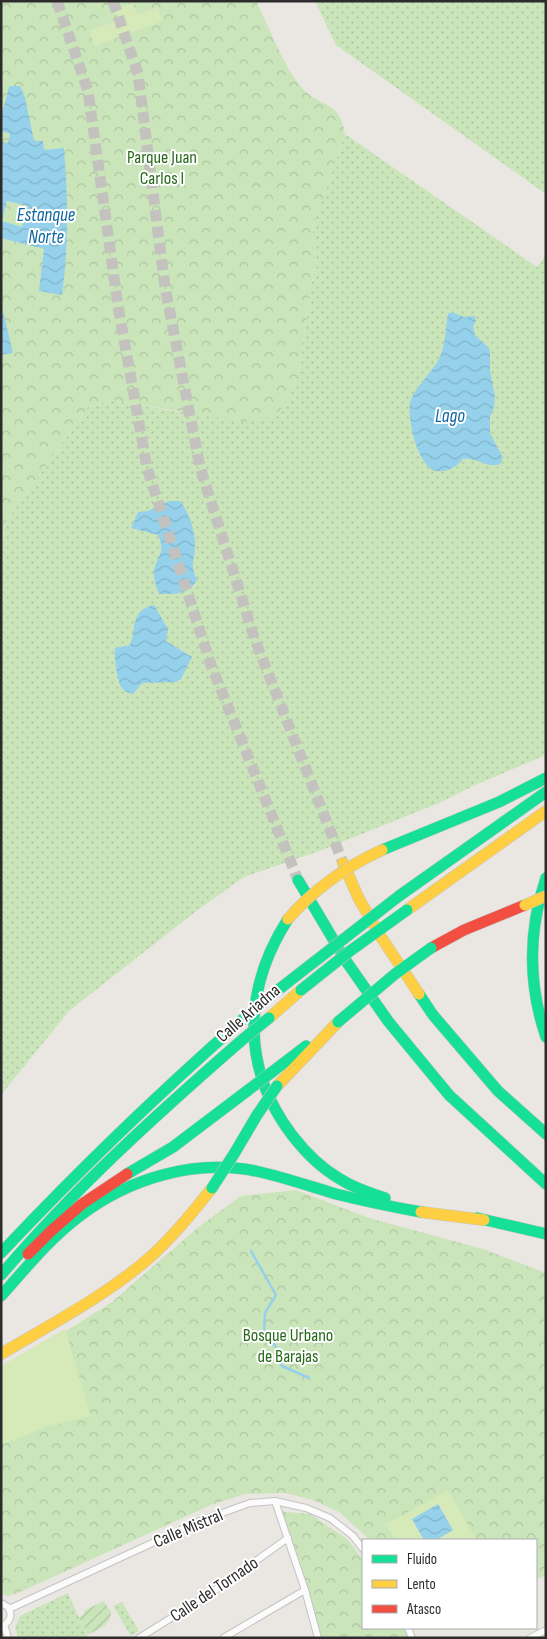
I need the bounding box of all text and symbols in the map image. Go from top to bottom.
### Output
park label: Parque Juan Carlos I [127,147,197,189]
water label: Estanque Norte [17,204,76,249]
water label: Lago [435,405,465,428]
street label: Calle Ariadna [212,980,285,1047]
park label: Bosque Urbano de Barajas [243,1325,333,1367]
street label: Calle Mistral [150,1504,226,1552]
legend [362,1539,537,1629]
text: Fluido [407,1550,437,1569]
street label: Calle del Tornado [166,1552,262,1626]
text: Lento [407,1575,436,1594]
text: Atasco [406,1600,441,1619]

